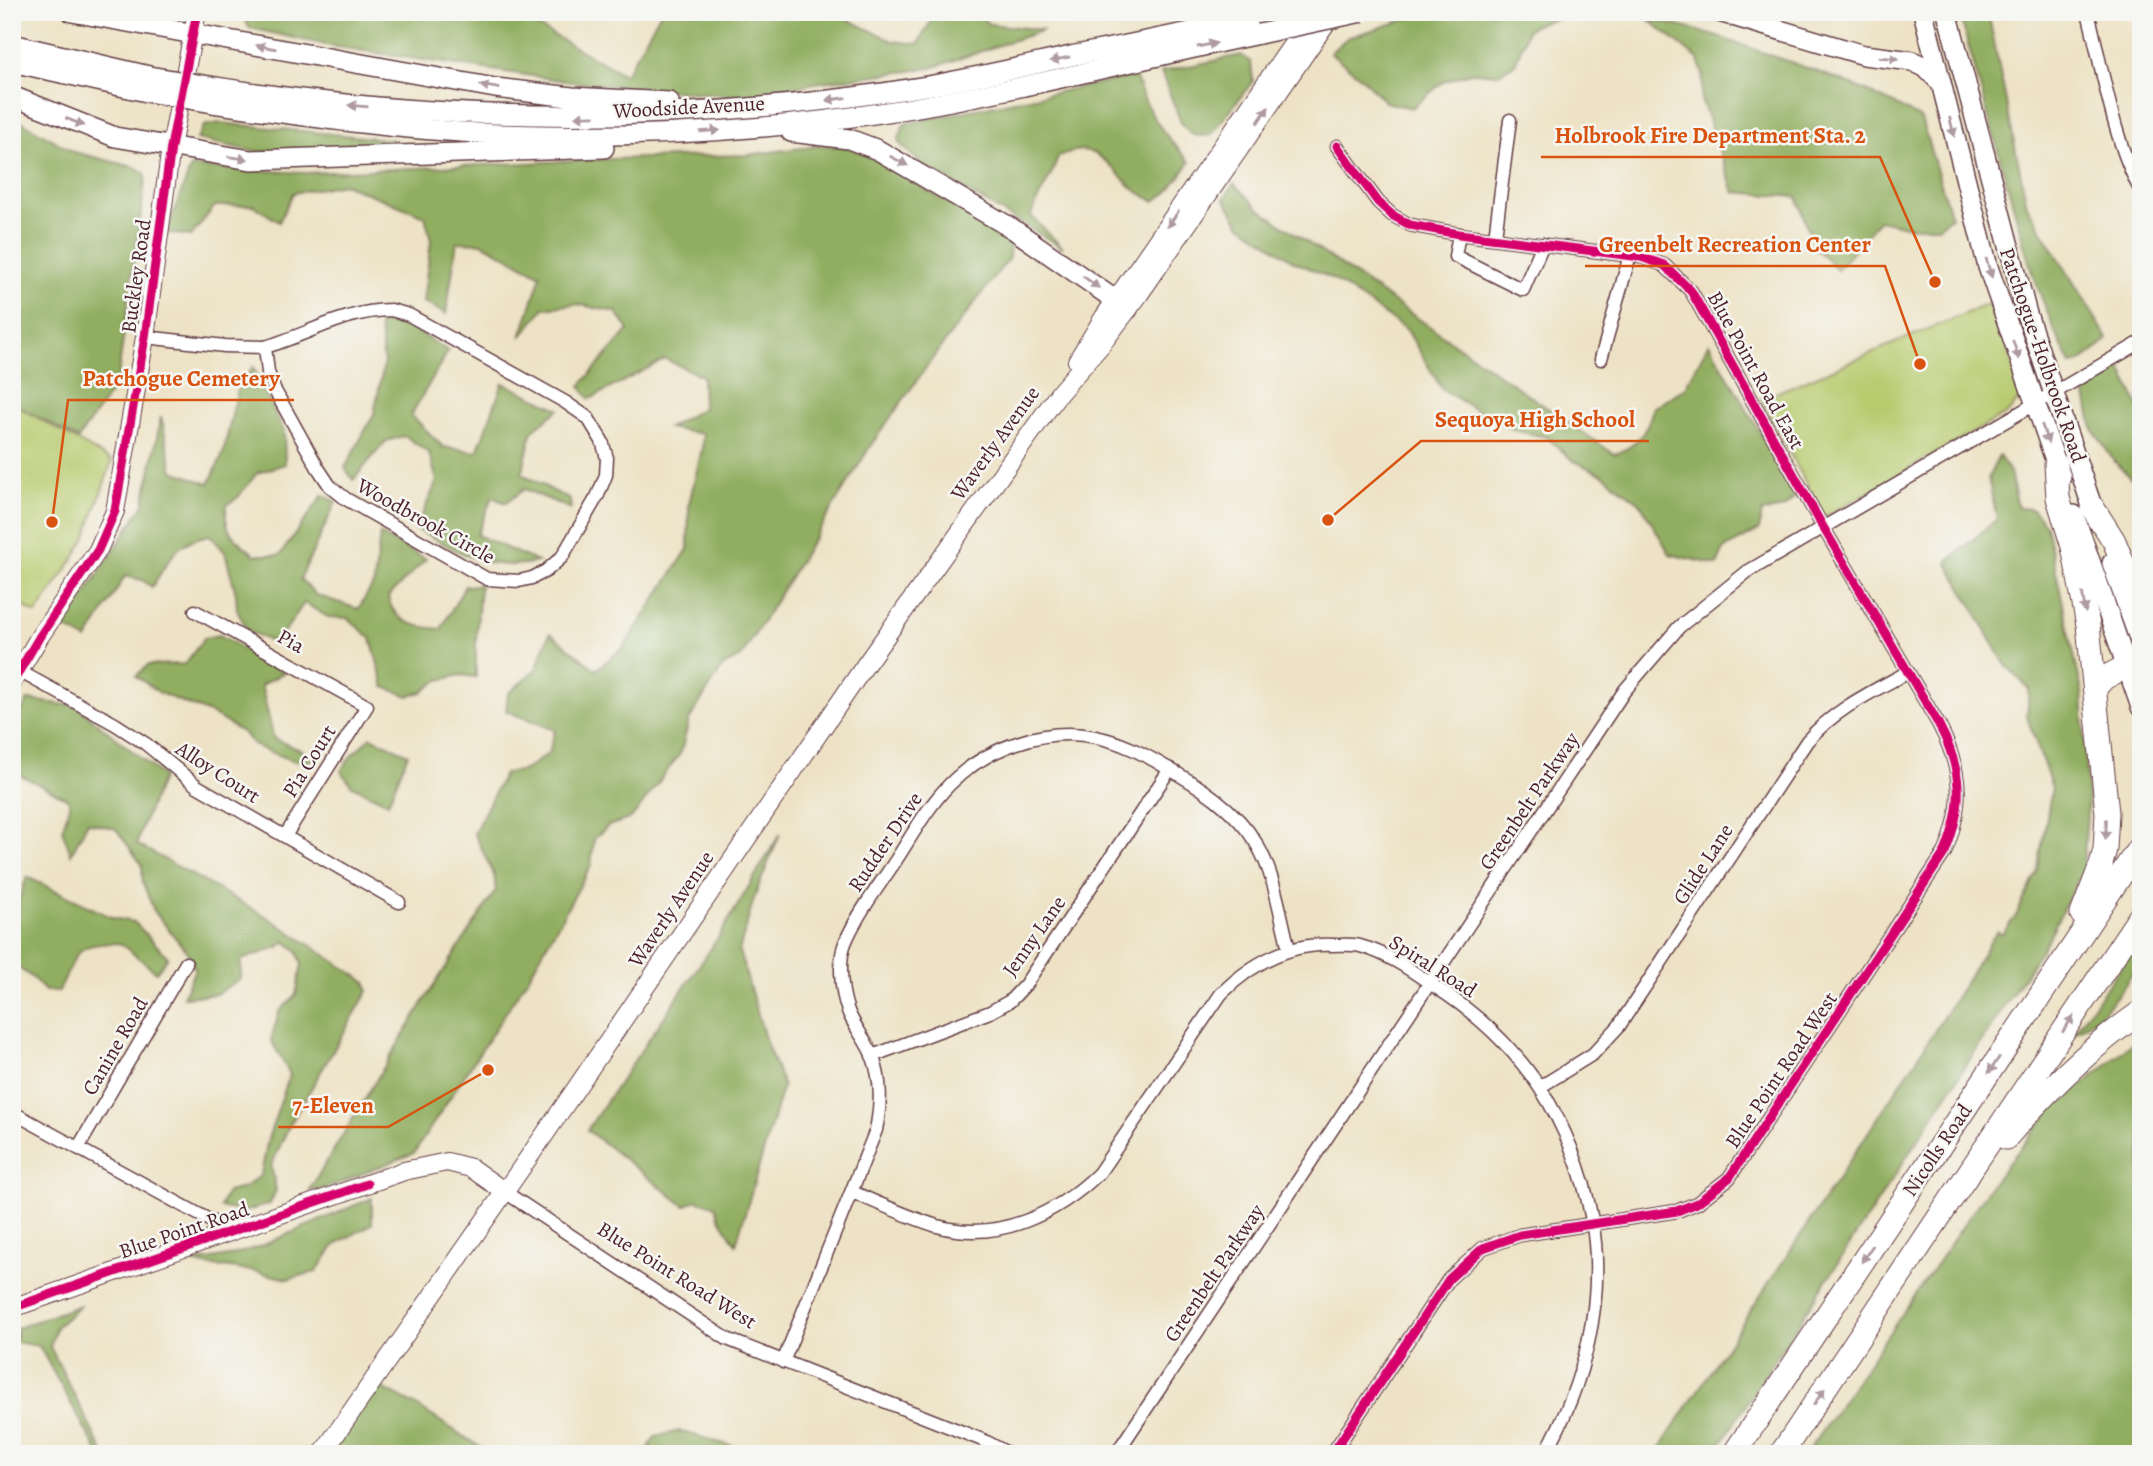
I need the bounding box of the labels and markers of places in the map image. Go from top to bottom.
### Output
callout: Holbrook Fire Department Sta. 2 [1541,113,1880,157]
callout: Greenbelt Recreation Center [1585,222,1885,266]
callout: Patchogue Cemetery [68,356,294,400]
callout: Sequoya High School [1421,397,1649,441]
callout: 7-Eleven [278,1083,388,1127]

